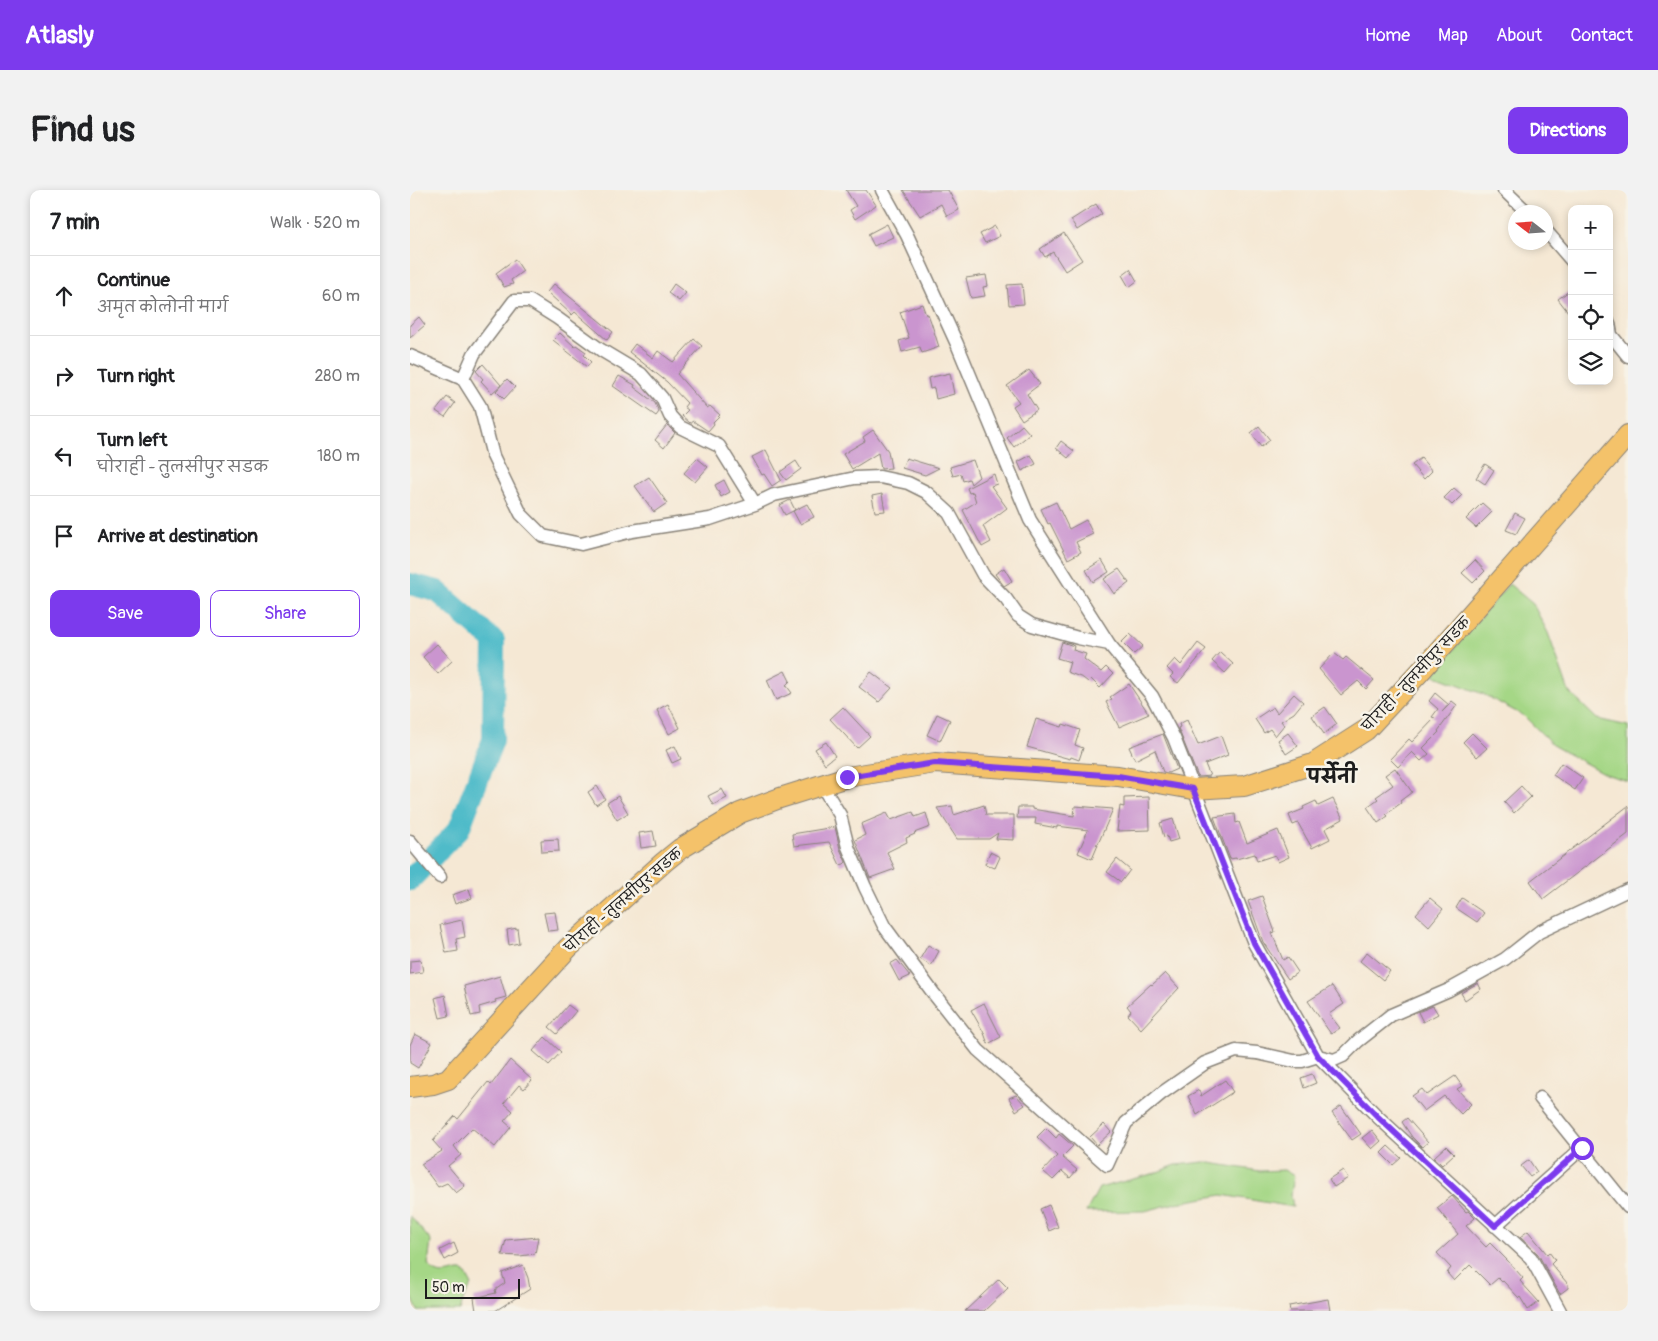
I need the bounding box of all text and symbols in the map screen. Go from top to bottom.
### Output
text: Atlasly [25,21,94,50]
text: Home [1365,24,1410,47]
text: Map [1438,24,1468,47]
text: About [1496,24,1542,47]
text: Contact [1570,24,1633,47]
button: Directions [1508,107,1628,154]
text: Find us [30,108,135,152]
north arrow [1508,205,1553,250]
map controls [1568,205,1613,385]
button: + [1568,205,1613,250]
text: 7 min [50,209,100,236]
text: Walk · 520 m [270,213,360,233]
button: − [1568,250,1613,295]
text: Continue [97,268,170,292]
icon: ahead [50,282,78,310]
text: 60 m [322,286,360,306]
button: locate [1568,295,1613,340]
text: अमृत कोलोनी मार्ग [97,297,228,317]
button: layers [1568,340,1613,385]
icon: right [50,362,78,390]
text: Turn right [97,364,175,388]
text: 280 m [314,366,360,386]
text: Turn left [97,428,167,452]
icon: left [50,442,78,470]
text: 180 m [317,446,360,466]
text: घोराही - तुलसीपुर सडक [97,457,268,477]
icon: arrive [50,522,78,550]
text: Arrive at destination [97,524,258,548]
button: Save [50,590,200,637]
button: Share [210,590,360,637]
street label: घोराही - तुलसीपुर सडक [1355,610,1477,738]
district label: पर्सेनी [1305,761,1359,789]
route end [836,766,859,789]
street label: घोराही - तुलसीपुर सडक [558,841,688,959]
route start [1571,1137,1594,1160]
scale bar [425,1276,520,1299]
text: 50 m [432,1279,465,1296]

